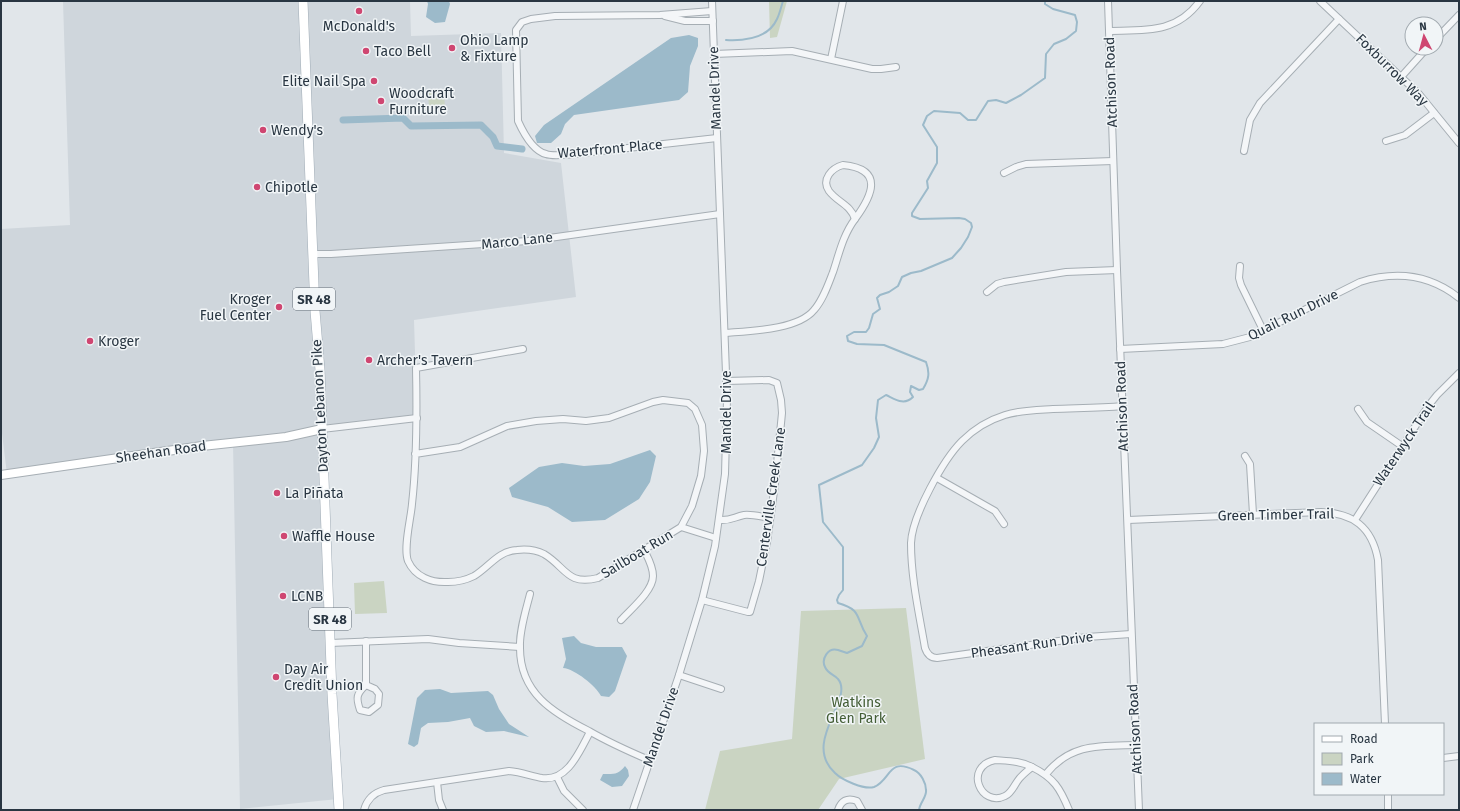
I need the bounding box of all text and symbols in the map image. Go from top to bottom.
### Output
marker: McDonald's [354,6,364,16]
north arrow [1404,16,1444,56]
place label: McDonald's [323,18,396,35]
text: N [1419,20,1427,33]
street label: Foxburrow Way [1352,30,1432,110]
place label: Ohio Lamp & Fixture [460,32,529,65]
street label: Atchison Road [1101,36,1121,128]
place label: Taco Bell [374,43,431,60]
marker: Ohio Lamp & Fixture [447,43,457,53]
marker: Taco Bell [361,46,371,56]
street label: Mandel Drive [705,46,725,130]
place label: Elite Nail Spa [282,73,366,90]
marker: Elite Nail Spa [369,76,379,86]
place label: Woodcraft Furniture [389,85,455,118]
marker: Woodcraft Furniture [376,96,386,106]
place label: Wendy's [271,122,323,139]
marker: Wendy's [258,125,268,135]
street label: Waterfront Place [557,136,663,162]
place label: Chipotle [265,179,318,196]
marker: Chipotle [252,182,262,192]
street label: Marco Lane [480,229,554,253]
street label: Quail Run Drive [1245,286,1341,344]
road number: SR 48 [293,288,335,310]
place label: Kroger Fuel Center [200,291,272,324]
marker: Kroger Fuel Center [274,302,284,312]
place label: Kroger [98,333,140,350]
marker: Kroger [85,336,95,346]
street label: Dayton Lebanon Pike [308,339,332,473]
place label: Archer's Tavern [377,352,473,369]
marker: Archer's Tavern [364,355,374,365]
street label: Atchison Road [1112,360,1132,452]
street label: Mandel Drive [718,370,735,454]
street label: Waterwyck Trail [1369,398,1439,490]
street label: Centerville Creek Lane [753,426,789,568]
street label: Sheehan Road [115,437,207,467]
place label: La Piñata [285,485,344,502]
marker: La Piñata [272,488,282,498]
street label: Green Timber Trail [1218,505,1334,525]
street label: Sailboat Run [598,526,676,582]
place label: Waffle House [292,528,375,545]
marker: Waffle House [279,531,289,541]
place label: LCNB [291,588,323,605]
marker: LCNB [278,591,288,601]
road number: SR 48 [309,608,351,630]
street label: Pheasant Run Drive [970,628,1094,662]
place label: Day Air Credit Union [284,661,363,694]
marker: Day Air Credit Union [271,672,281,682]
street label: Atchison Road [1124,683,1146,775]
street label: Mandel Drive [639,685,683,769]
park label: Watkins Glen Park [826,694,887,727]
legend [1314,723,1444,795]
text: Road [1350,732,1378,746]
text: Park [1350,752,1374,766]
text: Water [1350,772,1382,786]

